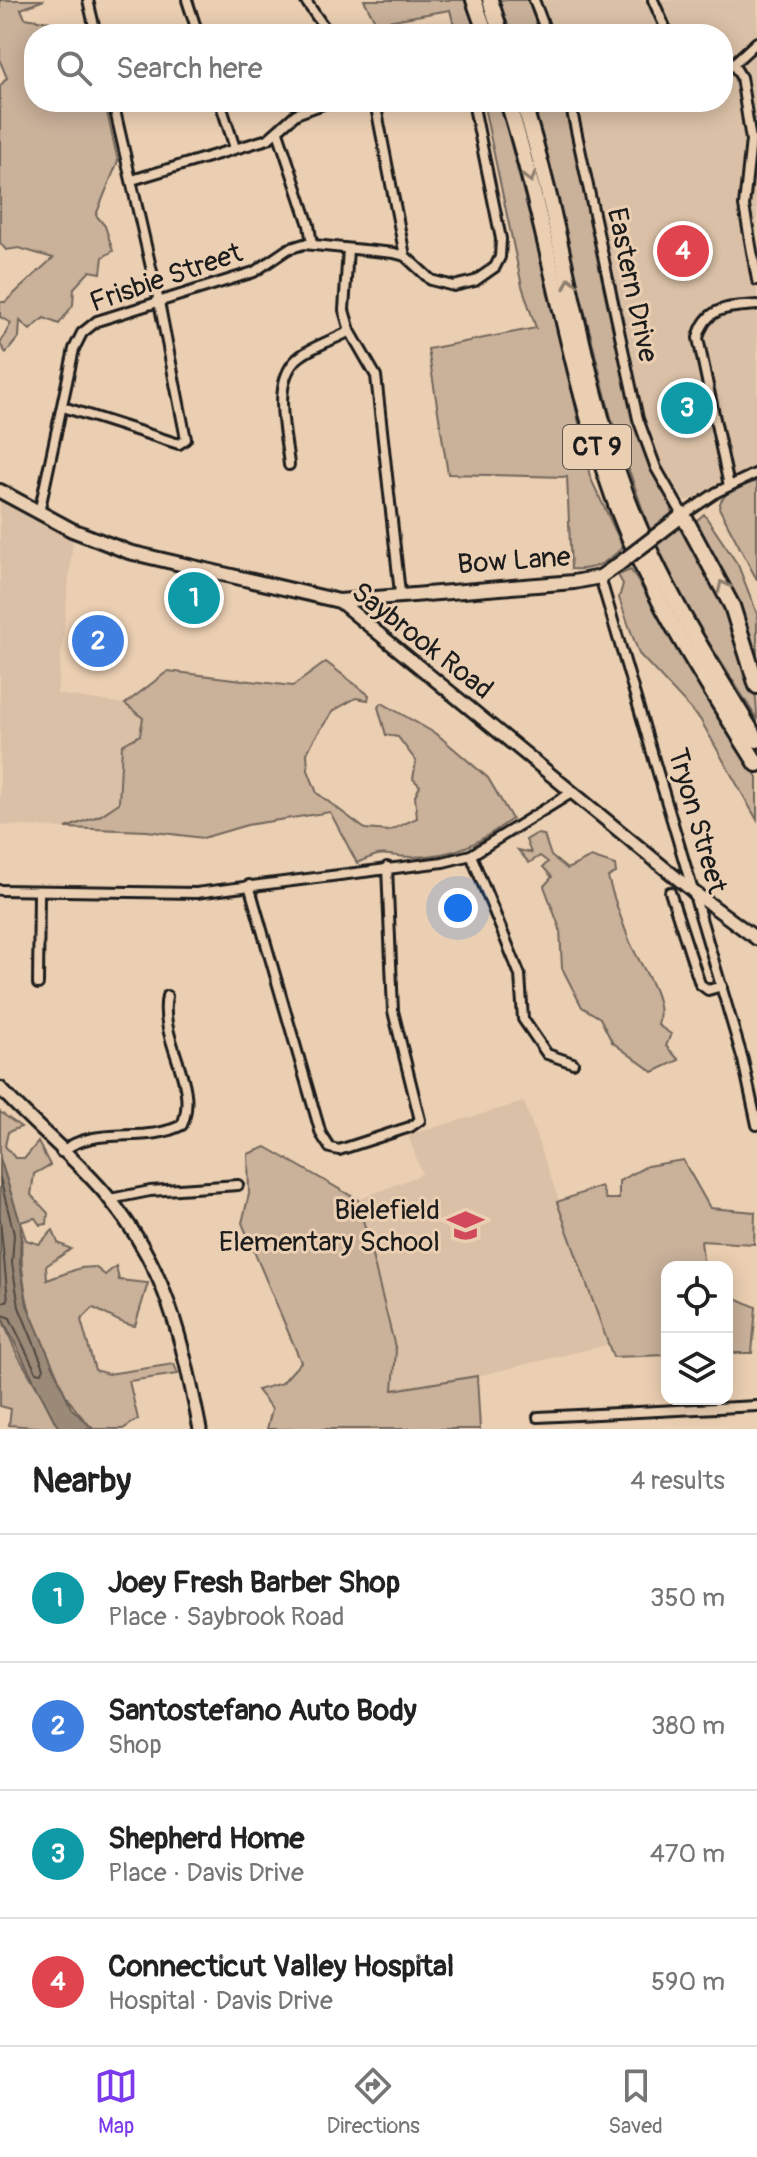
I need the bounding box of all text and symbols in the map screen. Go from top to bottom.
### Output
search box [24,24,733,112]
icon: search [52,46,96,90]
text: Search here [116,50,263,87]
one-way arrow [521,169,537,183]
street label: Eastern Drive [599,205,665,366]
pin: 4 [657,221,709,281]
street label: Frisbie Street [85,235,247,320]
one-way arrow [562,276,579,290]
pin: 3 [661,378,713,438]
road number: CT 9 [563,425,631,469]
street label: Bow Lane [456,540,572,582]
pin: 1 [168,568,220,628]
street label: Saybrook Road [344,575,500,707]
one-way arrow [717,580,733,594]
pin: 2 [72,611,124,671]
street label: Tryon Street [660,744,735,898]
your location [438,888,478,928]
place label: Bielefield Elementary School [219,1193,440,1260]
school or university icon: Bielefield Elementary School [447,1207,485,1245]
map controls [661,1261,733,1405]
button: locate [661,1261,733,1333]
button: layers [661,1333,733,1405]
text: Nearby [32,1460,131,1503]
text: 4 results [630,1465,725,1497]
text: Joey Fresh Barber Shop [108,1564,400,1601]
text: 1 [53,1582,63,1614]
text: 350 m [650,1582,725,1614]
text: Place · Saybrook Road [108,1601,344,1633]
text: Santostefano Auto Body [108,1692,417,1729]
text: 2 [51,1710,65,1742]
text: 380 m [651,1710,725,1742]
text: Shop [108,1729,162,1761]
text: Shepherd Home [108,1820,304,1857]
text: 3 [51,1838,65,1870]
text: 470 m [650,1838,725,1870]
text: Place · Davis Drive [108,1857,304,1889]
text: Connecticut Valley Hospital [108,1948,454,1985]
text: 4 [50,1966,66,1998]
text: 590 m [651,1966,725,1998]
text: Hospital · Davis Drive [108,1985,333,2017]
tab: Map [94,2064,138,2140]
tab: Directions [327,2064,420,2140]
tab: Saved [608,2064,663,2140]

